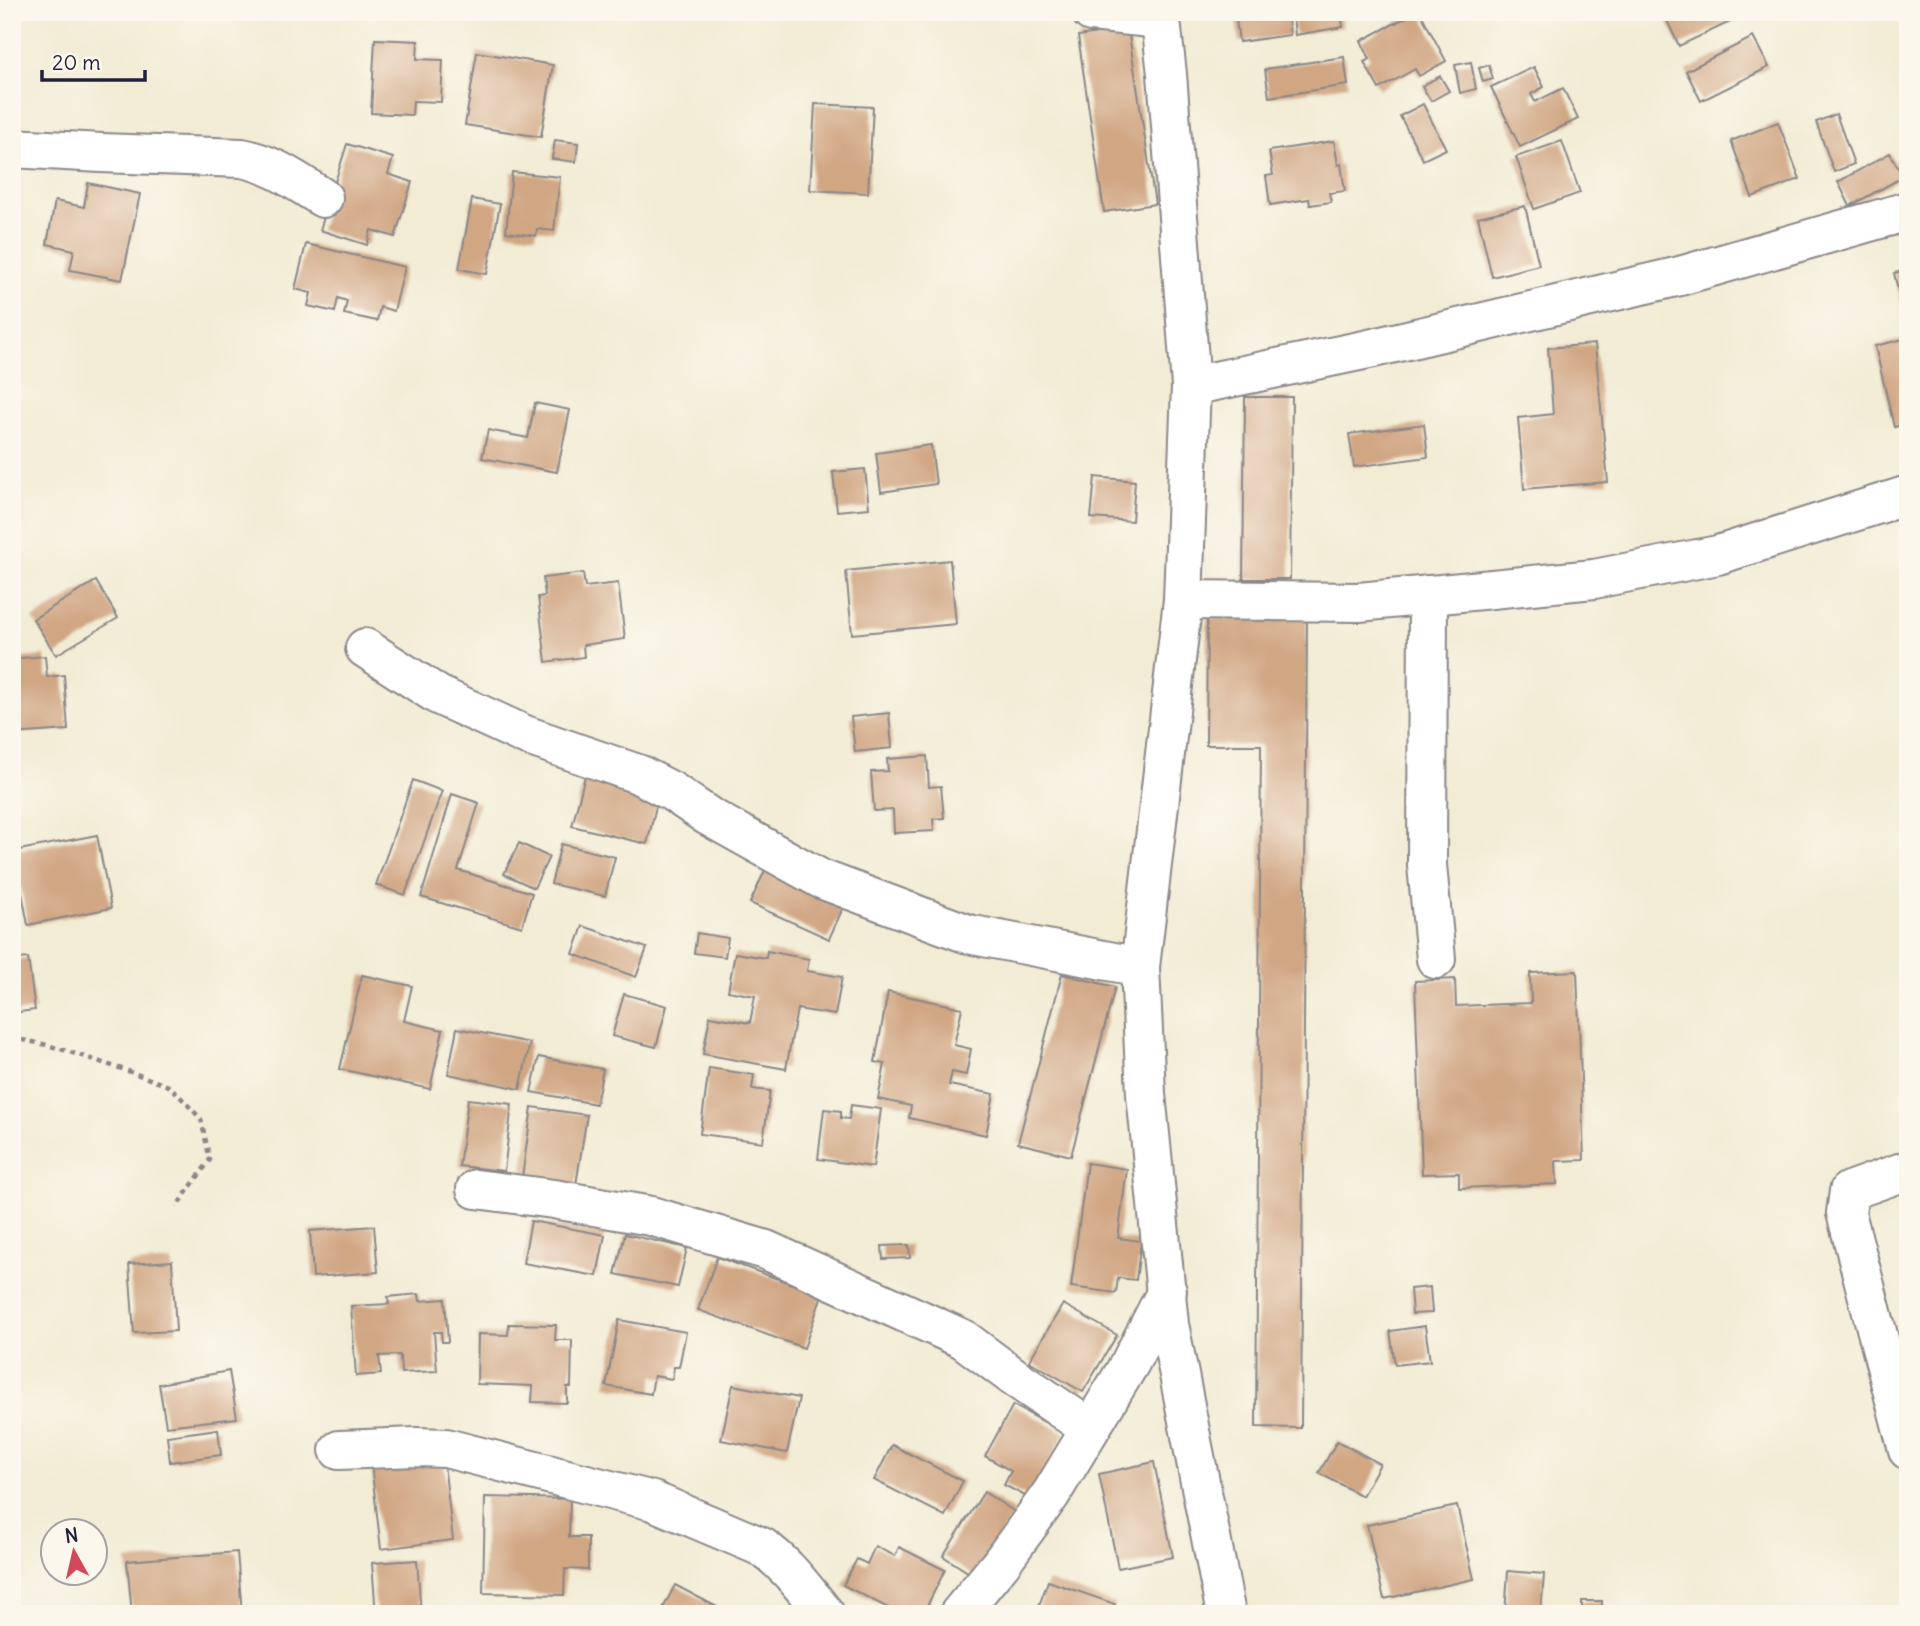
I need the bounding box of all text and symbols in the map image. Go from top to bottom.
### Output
scale bar [42,38,145,82]
text: 20 m [52,49,101,76]
north arrow [38,1518,108,1588]
text: N [63,1522,80,1548]

